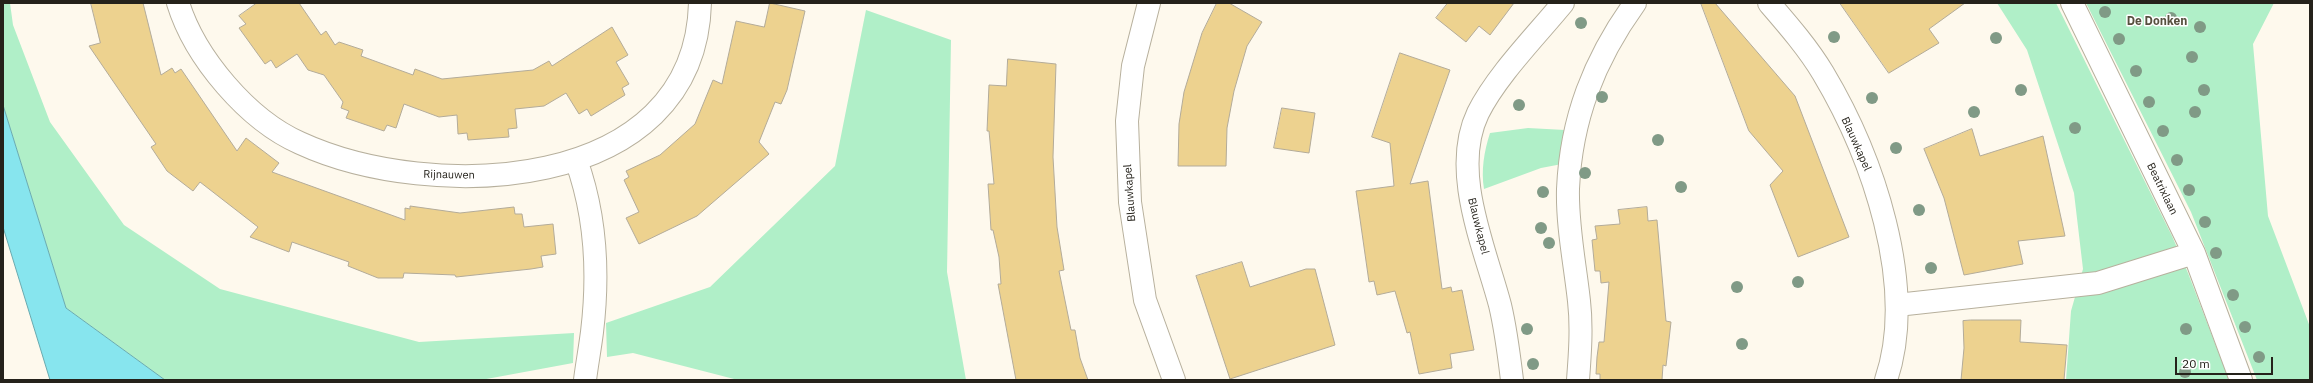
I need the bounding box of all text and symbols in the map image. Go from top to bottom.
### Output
district label: De Donken [2127,15,2187,29]
street label: Blauwkapel [1838,115,1874,173]
street label: Beatrixlaan [2144,161,2180,217]
street label: Blauwkapel [1121,164,1139,222]
street label: Rijnauwen [423,168,475,182]
street label: Blauwkapel [1465,196,1491,256]
scale bar [2177,349,2275,375]
text: 20 m [2182,356,2210,371]

